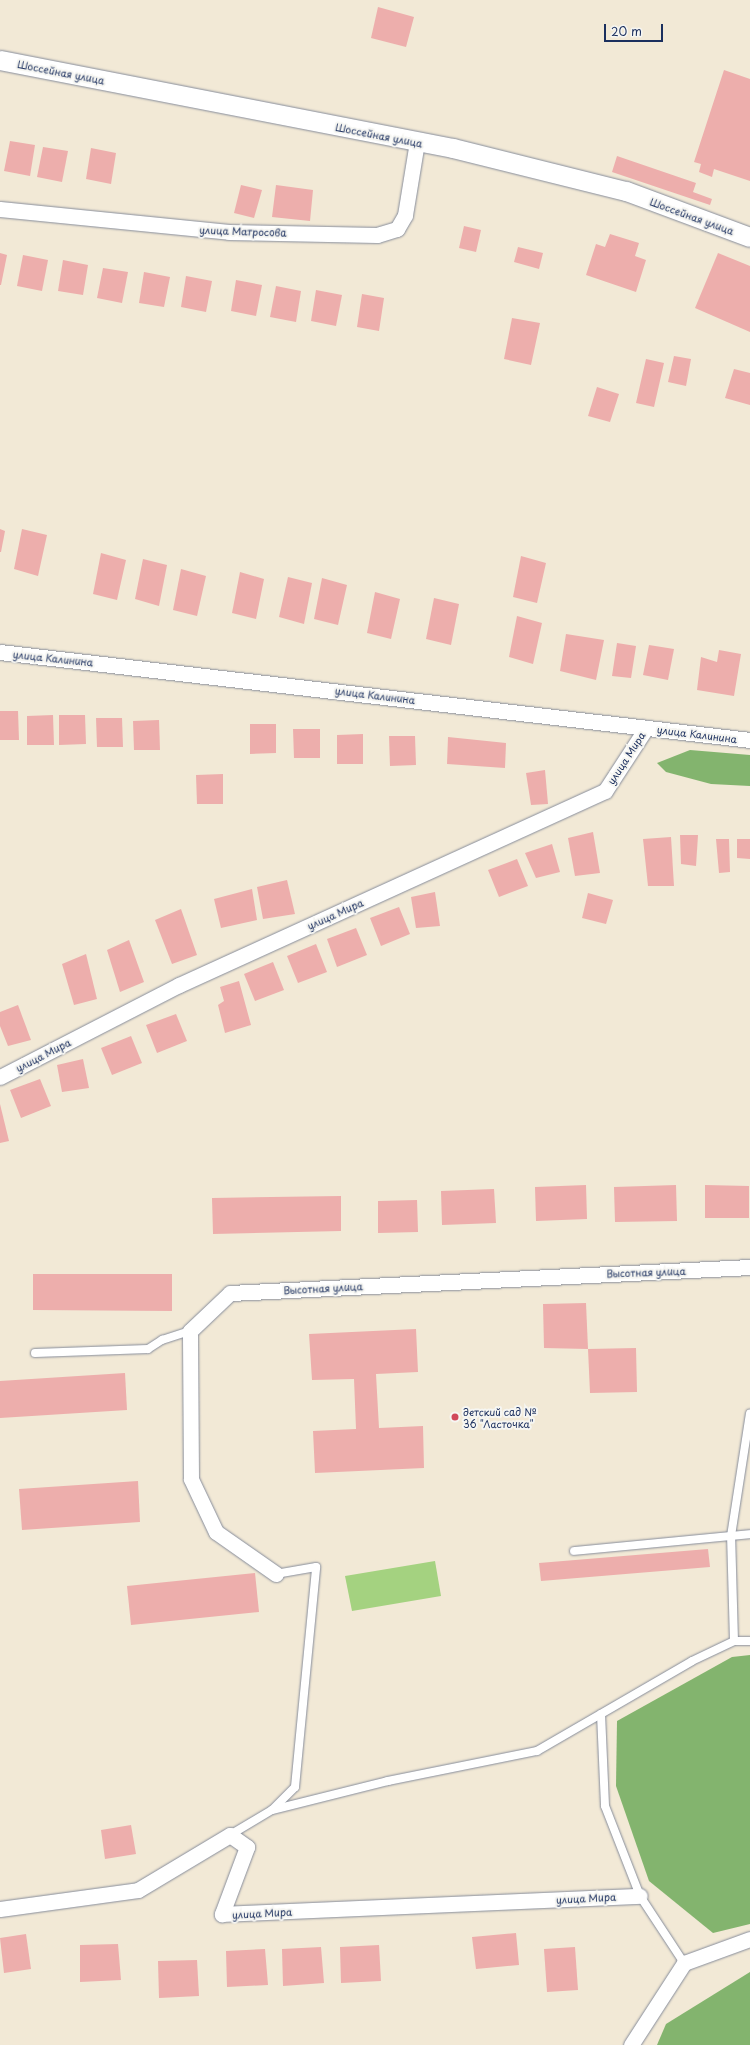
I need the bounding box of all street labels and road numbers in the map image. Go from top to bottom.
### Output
street label: Шоссейная улица [16,58,106,86]
street label: Шоссейная улица [334,121,424,149]
street label: Шоссейная улица [648,195,736,237]
street label: улица Матросова [199,223,287,239]
street label: улица Калинина [12,648,94,668]
street label: улица Калинина [334,684,416,706]
street label: улица Калинина [656,723,738,745]
street label: улица Мира [604,729,648,787]
street label: улица Мира [305,896,365,932]
street label: улица Мира [13,1036,73,1074]
street label: Высотная улица [606,1265,686,1279]
street label: Высотная улица [283,1280,363,1296]
street label: улица Мира [555,1890,617,1906]
street label: улица Мира [231,1905,293,1921]

